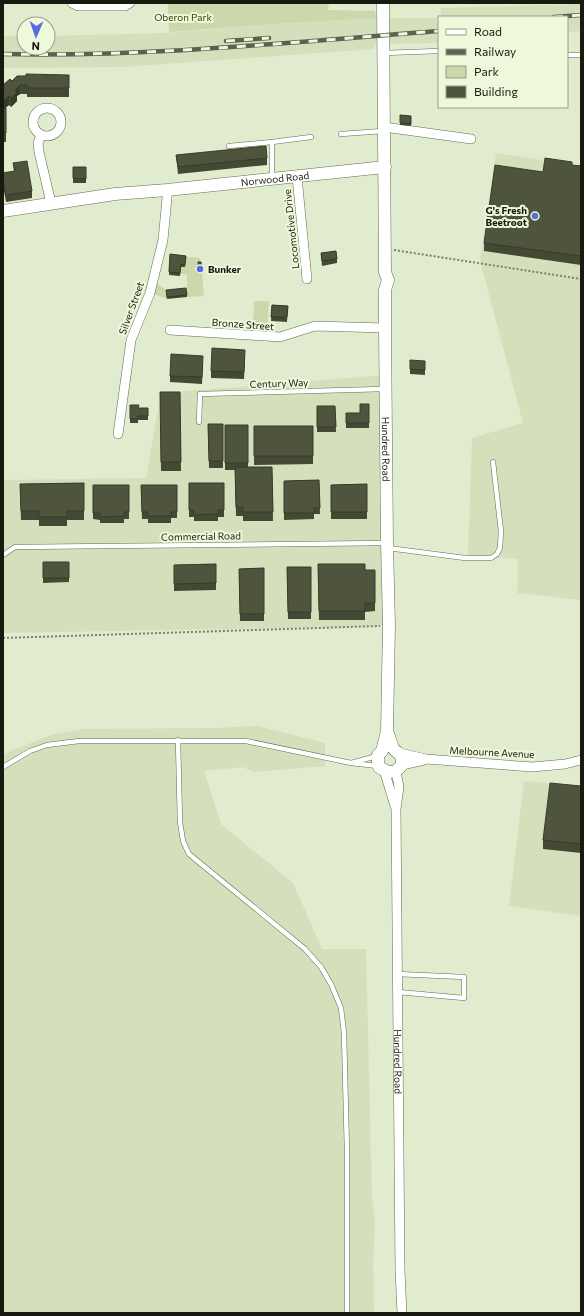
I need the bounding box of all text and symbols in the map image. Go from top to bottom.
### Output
park label: Oberon Park [154,11,212,23]
north arrow [16,16,56,56]
legend [438,16,568,108]
text: Road [474,24,502,38]
text: N [31,40,40,53]
text: Railway [474,44,516,58]
text: Park [474,64,500,78]
text: Building [474,84,518,98]
street label: Norwood Road [240,169,310,188]
street label: Locomotive Drive [281,188,301,270]
place label: G's Fresh Beetroot [485,204,527,228]
marker: G's Fresh Beetroot [530,211,540,221]
place label: Bunker [208,263,241,275]
marker: Bunker [195,264,205,274]
street label: Silver Street [116,280,146,336]
street label: Bronze Street [211,316,275,332]
street label: Century Way [250,376,308,390]
street label: Hundred Road [380,417,392,482]
street label: Commercial Road [161,529,241,543]
street label: Melbourne Avenue [449,744,535,760]
street label: Hundred Road [392,1029,404,1094]

